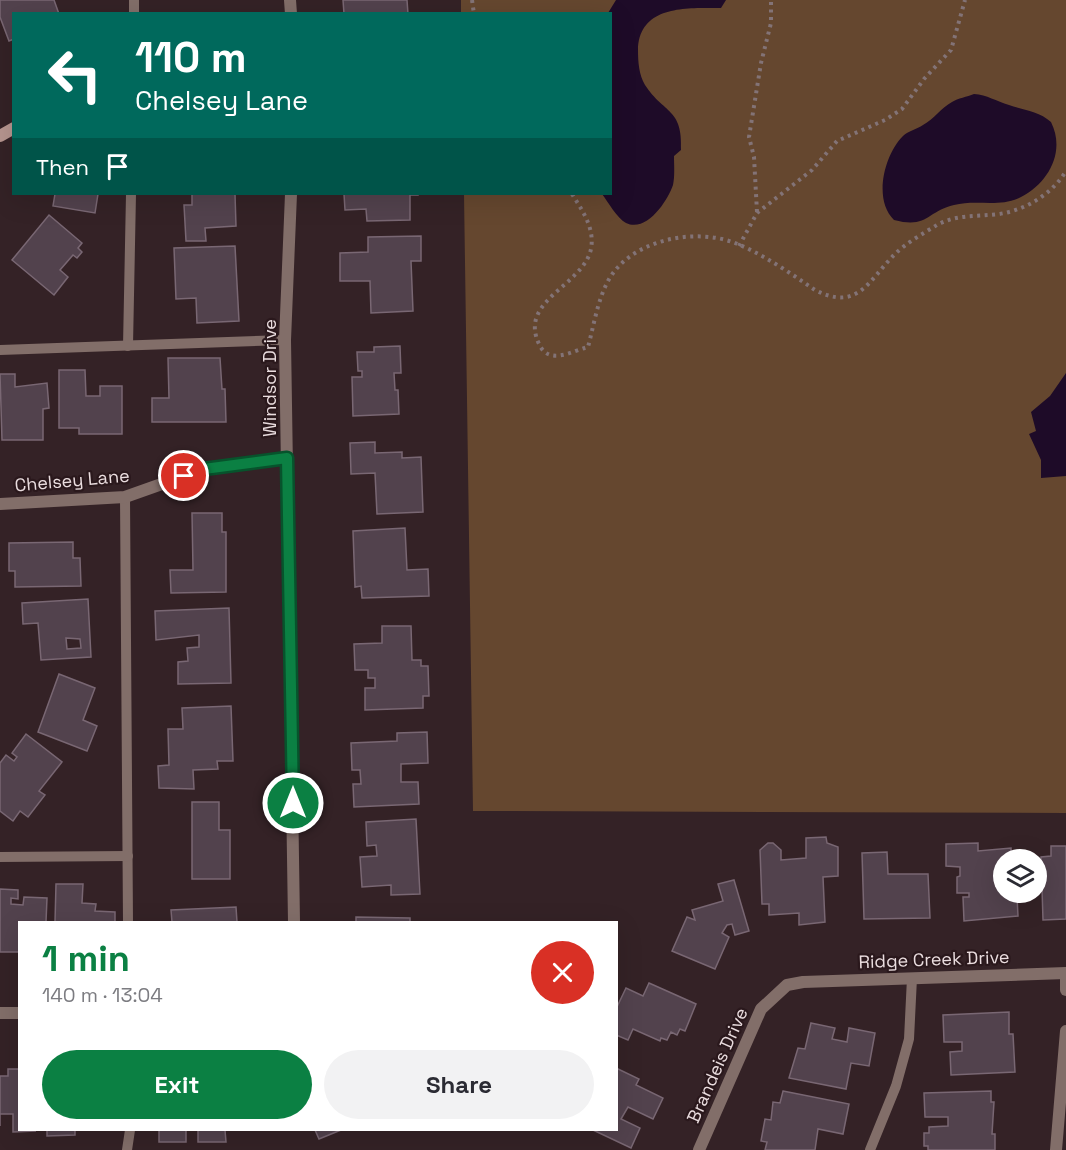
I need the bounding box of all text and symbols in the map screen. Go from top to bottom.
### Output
text: 110 m [135,31,247,84]
icon: left [36,36,114,114]
text: Chelsey Lane [135,83,308,118]
icon: arrive [101,150,134,183]
text: Then [36,153,89,181]
street label: Windsor Drive [258,319,281,437]
pin [158,450,209,501]
icon: arrive [167,459,200,492]
street label: Chelsey Lane [14,464,130,496]
position arrow [261,771,325,835]
map controls [993,849,1047,903]
button: layers [993,849,1047,903]
text: 1 min [42,936,130,982]
button: close [531,941,594,1004]
street label: Ridge Creek Drive [858,945,1010,973]
text: 140 m · 13:04 [42,982,163,1008]
street label: Brandeis Drive [681,1004,753,1126]
button: Exit [42,1050,312,1119]
button: Share [324,1050,594,1119]

